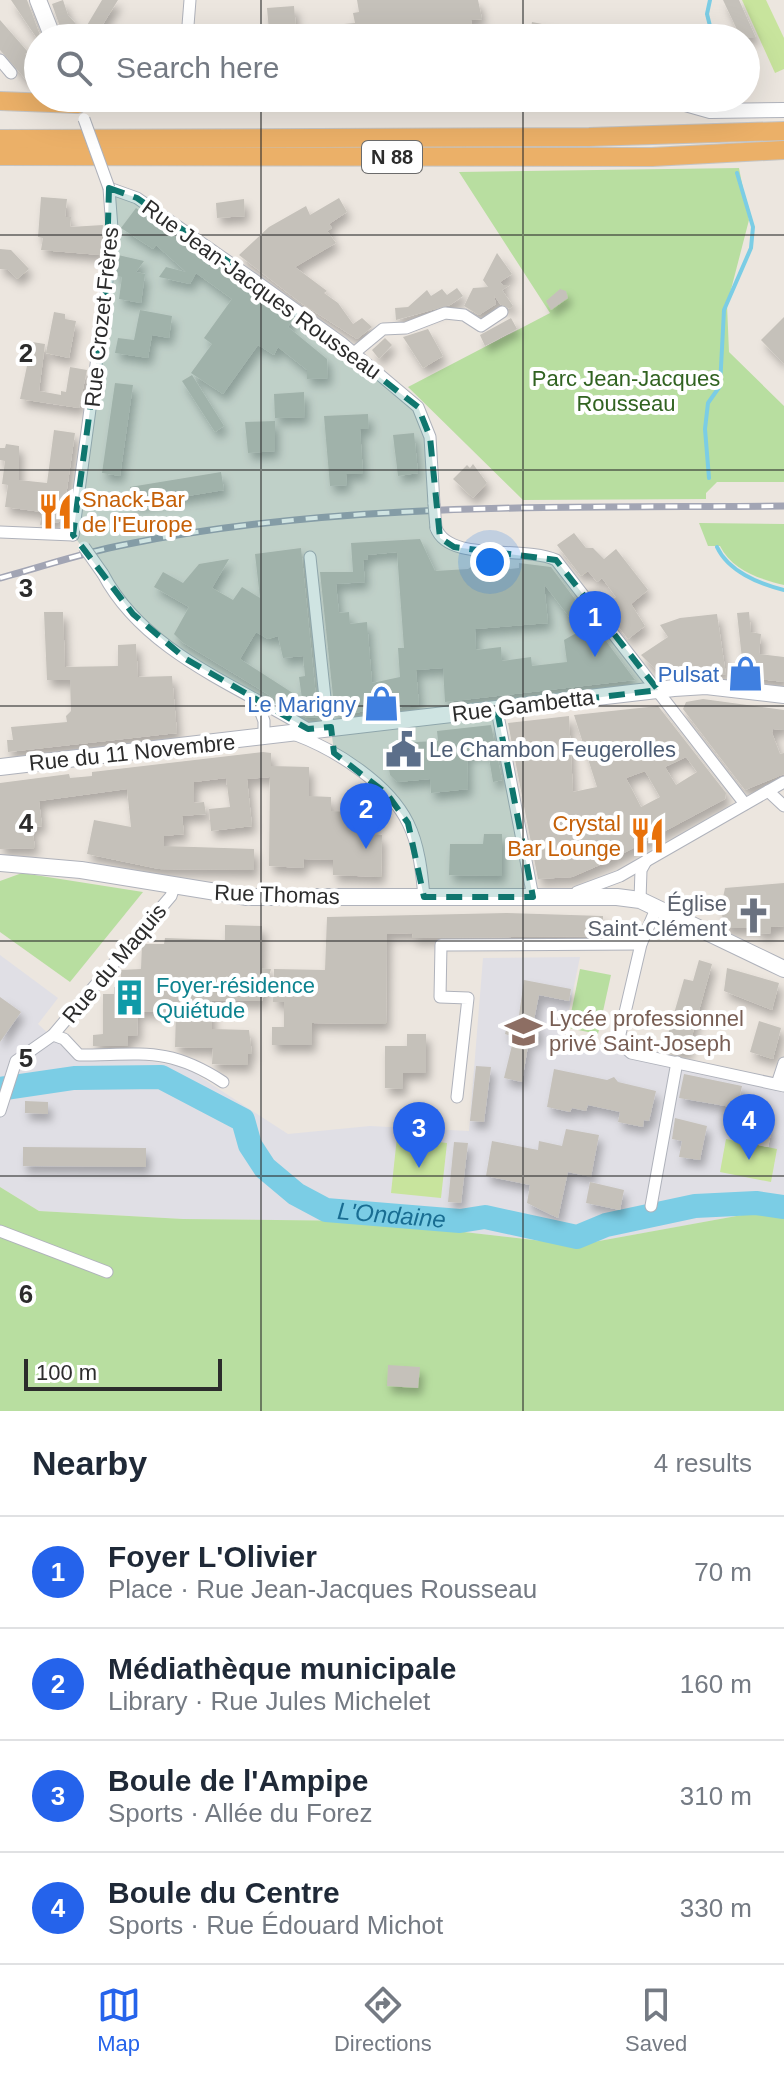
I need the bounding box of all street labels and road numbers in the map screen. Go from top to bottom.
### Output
road number: N 88 [362,141,422,173]
street label: Rue Jean-Jacques Rousseau [138,194,386,384]
street label: Rue Crozet Frères [80,226,123,408]
street label: Rue Gambetta [451,684,596,727]
street label: Rue du 11 Novembre [28,729,237,776]
street label: Rue Thomas [214,880,340,909]
street label: Rue du Maquis [57,899,172,1028]

